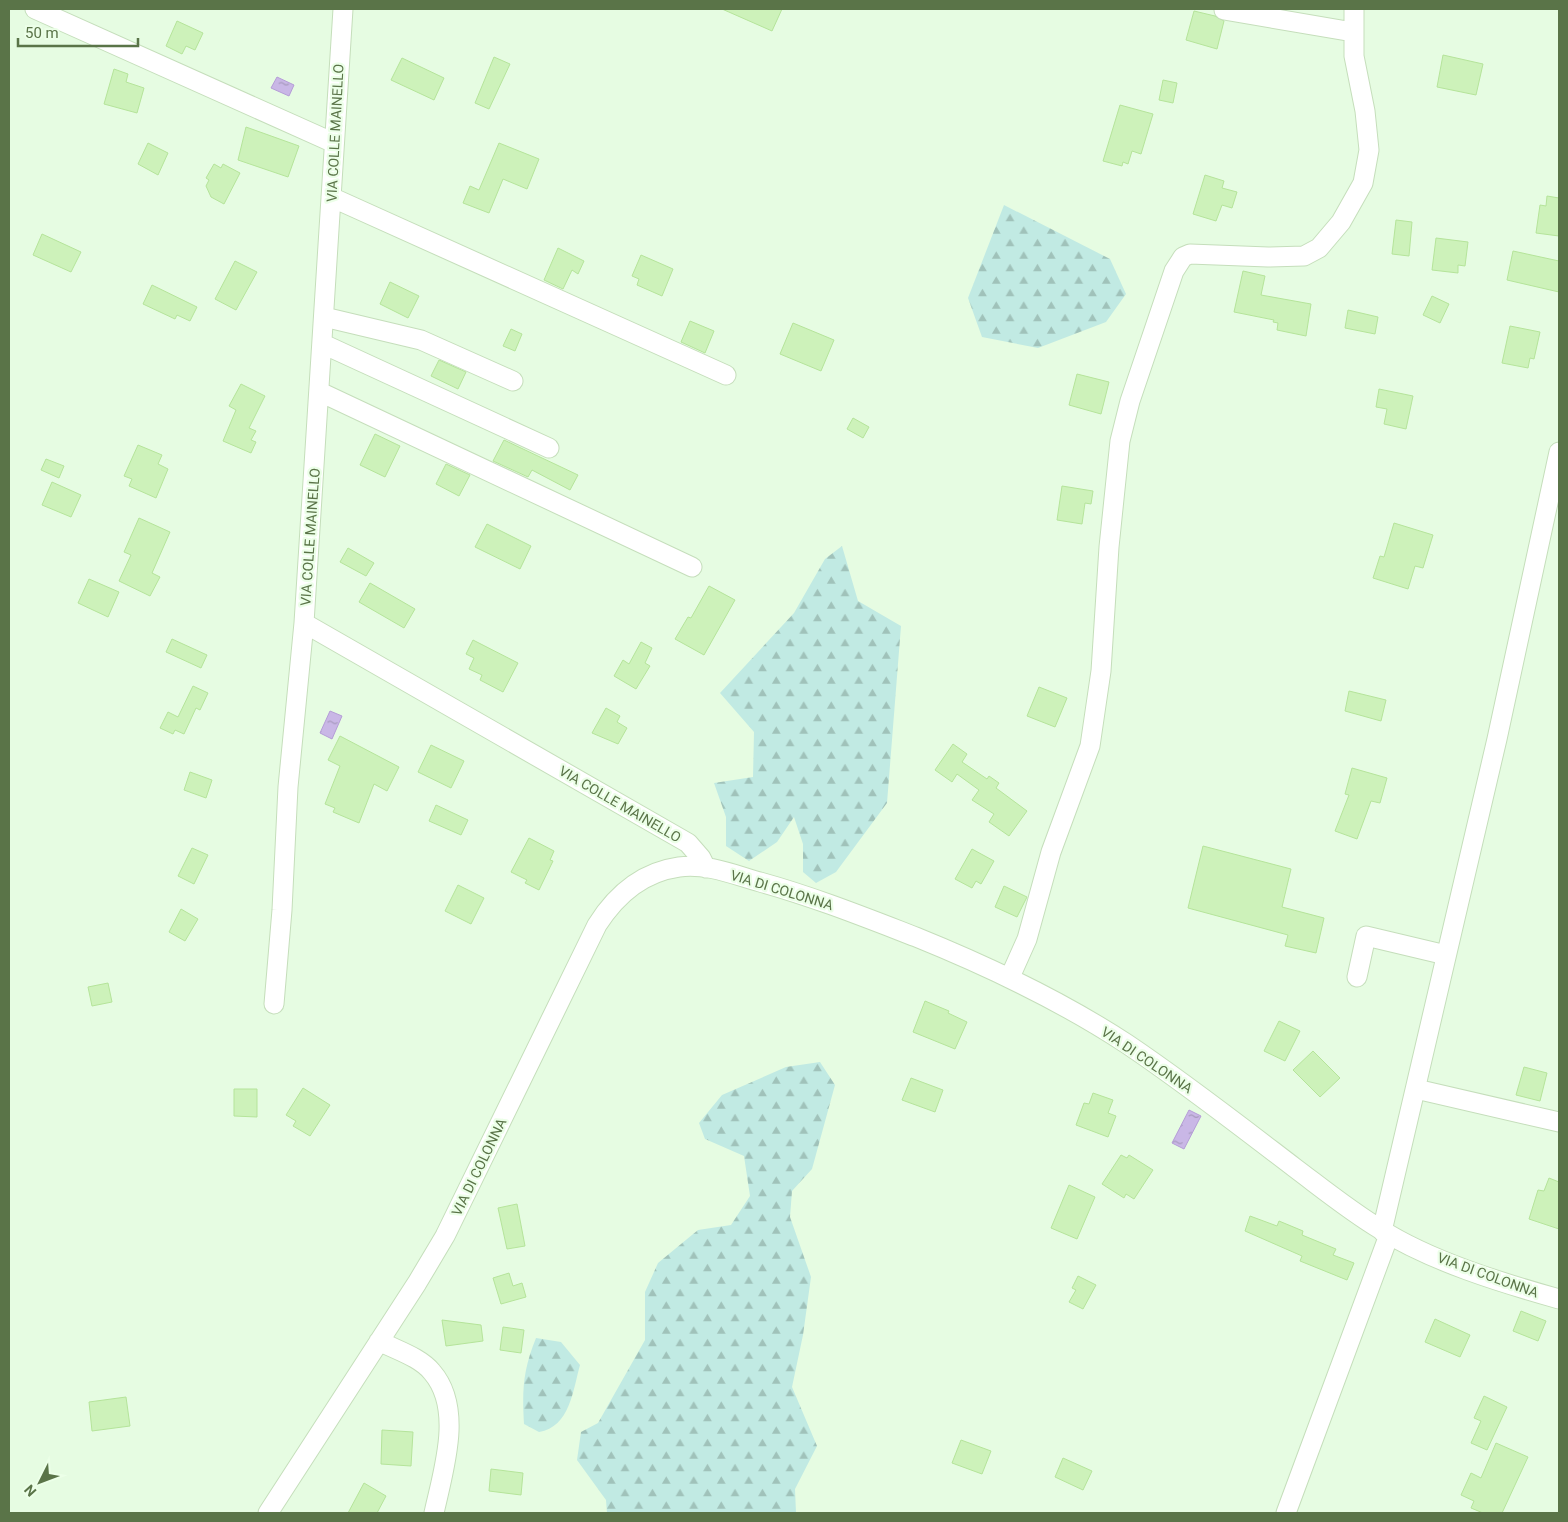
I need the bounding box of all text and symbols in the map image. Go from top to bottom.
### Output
scale bar [18,15,138,47]
text: 50 m [25,24,59,42]
street label: VIA COLLE MAINELLO [323,64,347,202]
street label: VIA COLLE MAINELLO [297,468,323,606]
street label: VIA COLLE MAINELLO [556,763,684,845]
street label: VIA DI COLONNA [729,867,835,913]
street label: VIA DI COLONNA [1098,1024,1196,1096]
street label: VIA DI COLONNA [448,1116,510,1218]
street label: VIA DI COLONNA [1435,1249,1541,1301]
north arrow [15,1457,65,1507]
text: N [21,1482,40,1500]

